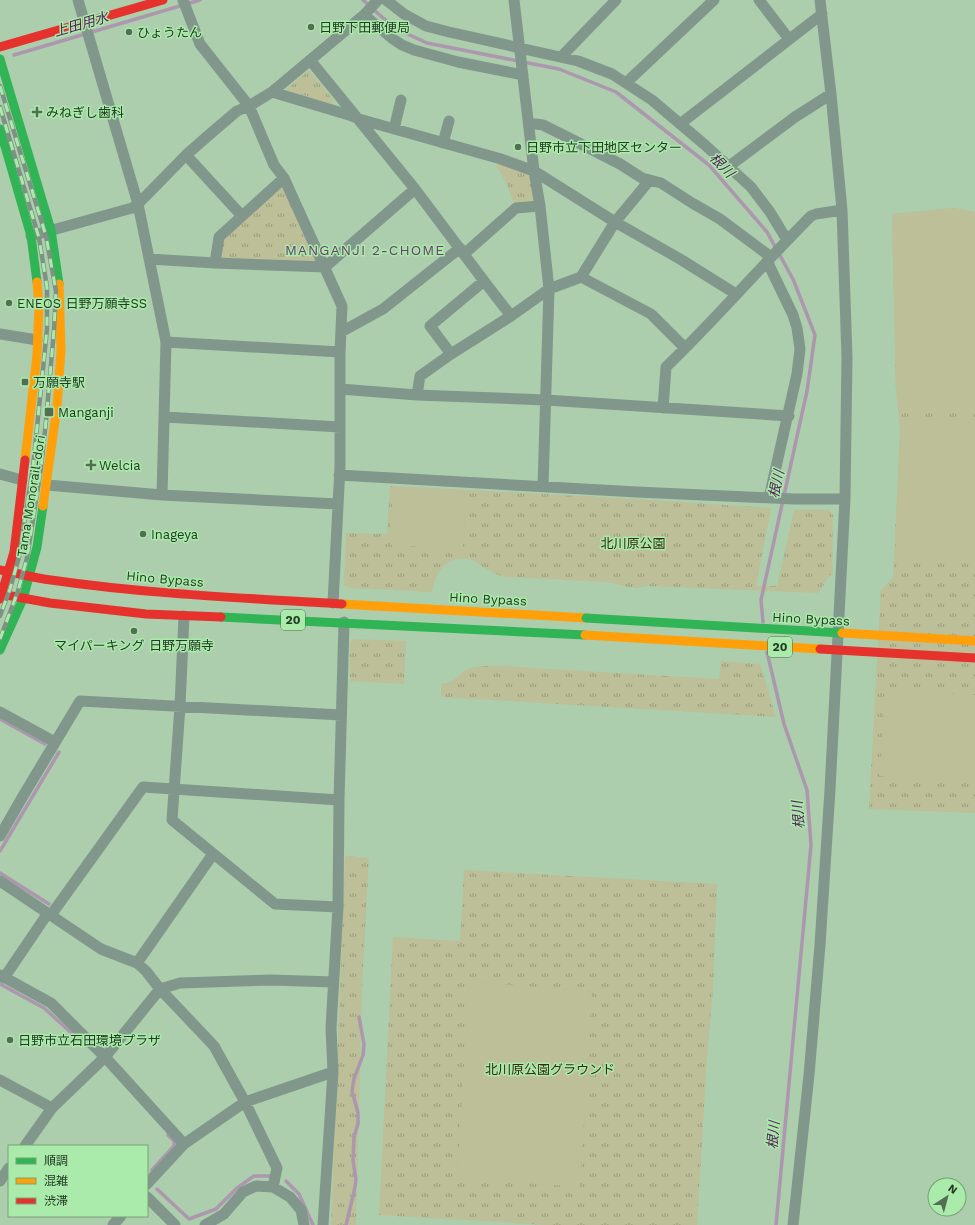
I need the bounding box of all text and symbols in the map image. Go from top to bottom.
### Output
water label: 上田用水 [52,8,112,39]
place label: 日野下田郵便局 [319,20,410,35]
marker: 日野下田郵便局 [306,22,316,32]
place label: ひょうたん [137,25,202,40]
marker: ひょうたん [124,27,134,37]
place label: みねぎし歯科 [46,105,124,120]
marker: みねぎし歯科 [31,106,43,118]
place label: 日野市立下田地区センター [526,140,682,155]
marker: 日野市立下田地区センター [513,142,523,152]
water label: 根川 [707,149,739,182]
district label: MANGANJI 2-CHOME [285,242,445,258]
place label: ENEOS 日野万願寺SS [17,296,147,311]
marker: ENEOS 日野万願寺SS [4,298,14,308]
place label: 万願寺駅 [33,375,85,390]
marker: 万願寺駅 [20,377,30,387]
place label: Manganji [58,405,114,420]
marker: Manganji [43,406,55,418]
street label: Tama Monorail-dori [14,434,48,558]
place label: Welcia [99,458,141,473]
marker: Welcia [86,460,96,470]
water label: 根川 [765,467,787,499]
place label: Inageya [151,527,199,542]
marker: Inageya [138,529,148,539]
park label: 北川原公園 [600,536,666,551]
street label: Hino Bypass [126,568,204,590]
street label: Hino Bypass [449,589,527,609]
street label: Hino Bypass [772,609,850,629]
road number: 20 [281,610,305,630]
marker: マイパーキング 日野万願寺 [129,626,139,636]
road number: 20 [768,637,792,657]
place label: マイパーキング 日野万願寺 [54,638,214,653]
water label: 根川 [789,798,807,830]
place label: 日野市立石田環境プラザ [18,1033,161,1048]
marker: 日野市立石田環境プラザ [5,1035,15,1045]
park label: 北川原公園グラウンド [485,1062,615,1077]
water label: 根川 [764,1118,782,1150]
legend [8,1145,148,1217]
text: 順調 [44,1154,68,1168]
text: 混雑 [44,1174,68,1188]
north arrow [927,1177,967,1217]
text: N [945,1182,960,1197]
text: 渋滞 [44,1194,68,1208]

